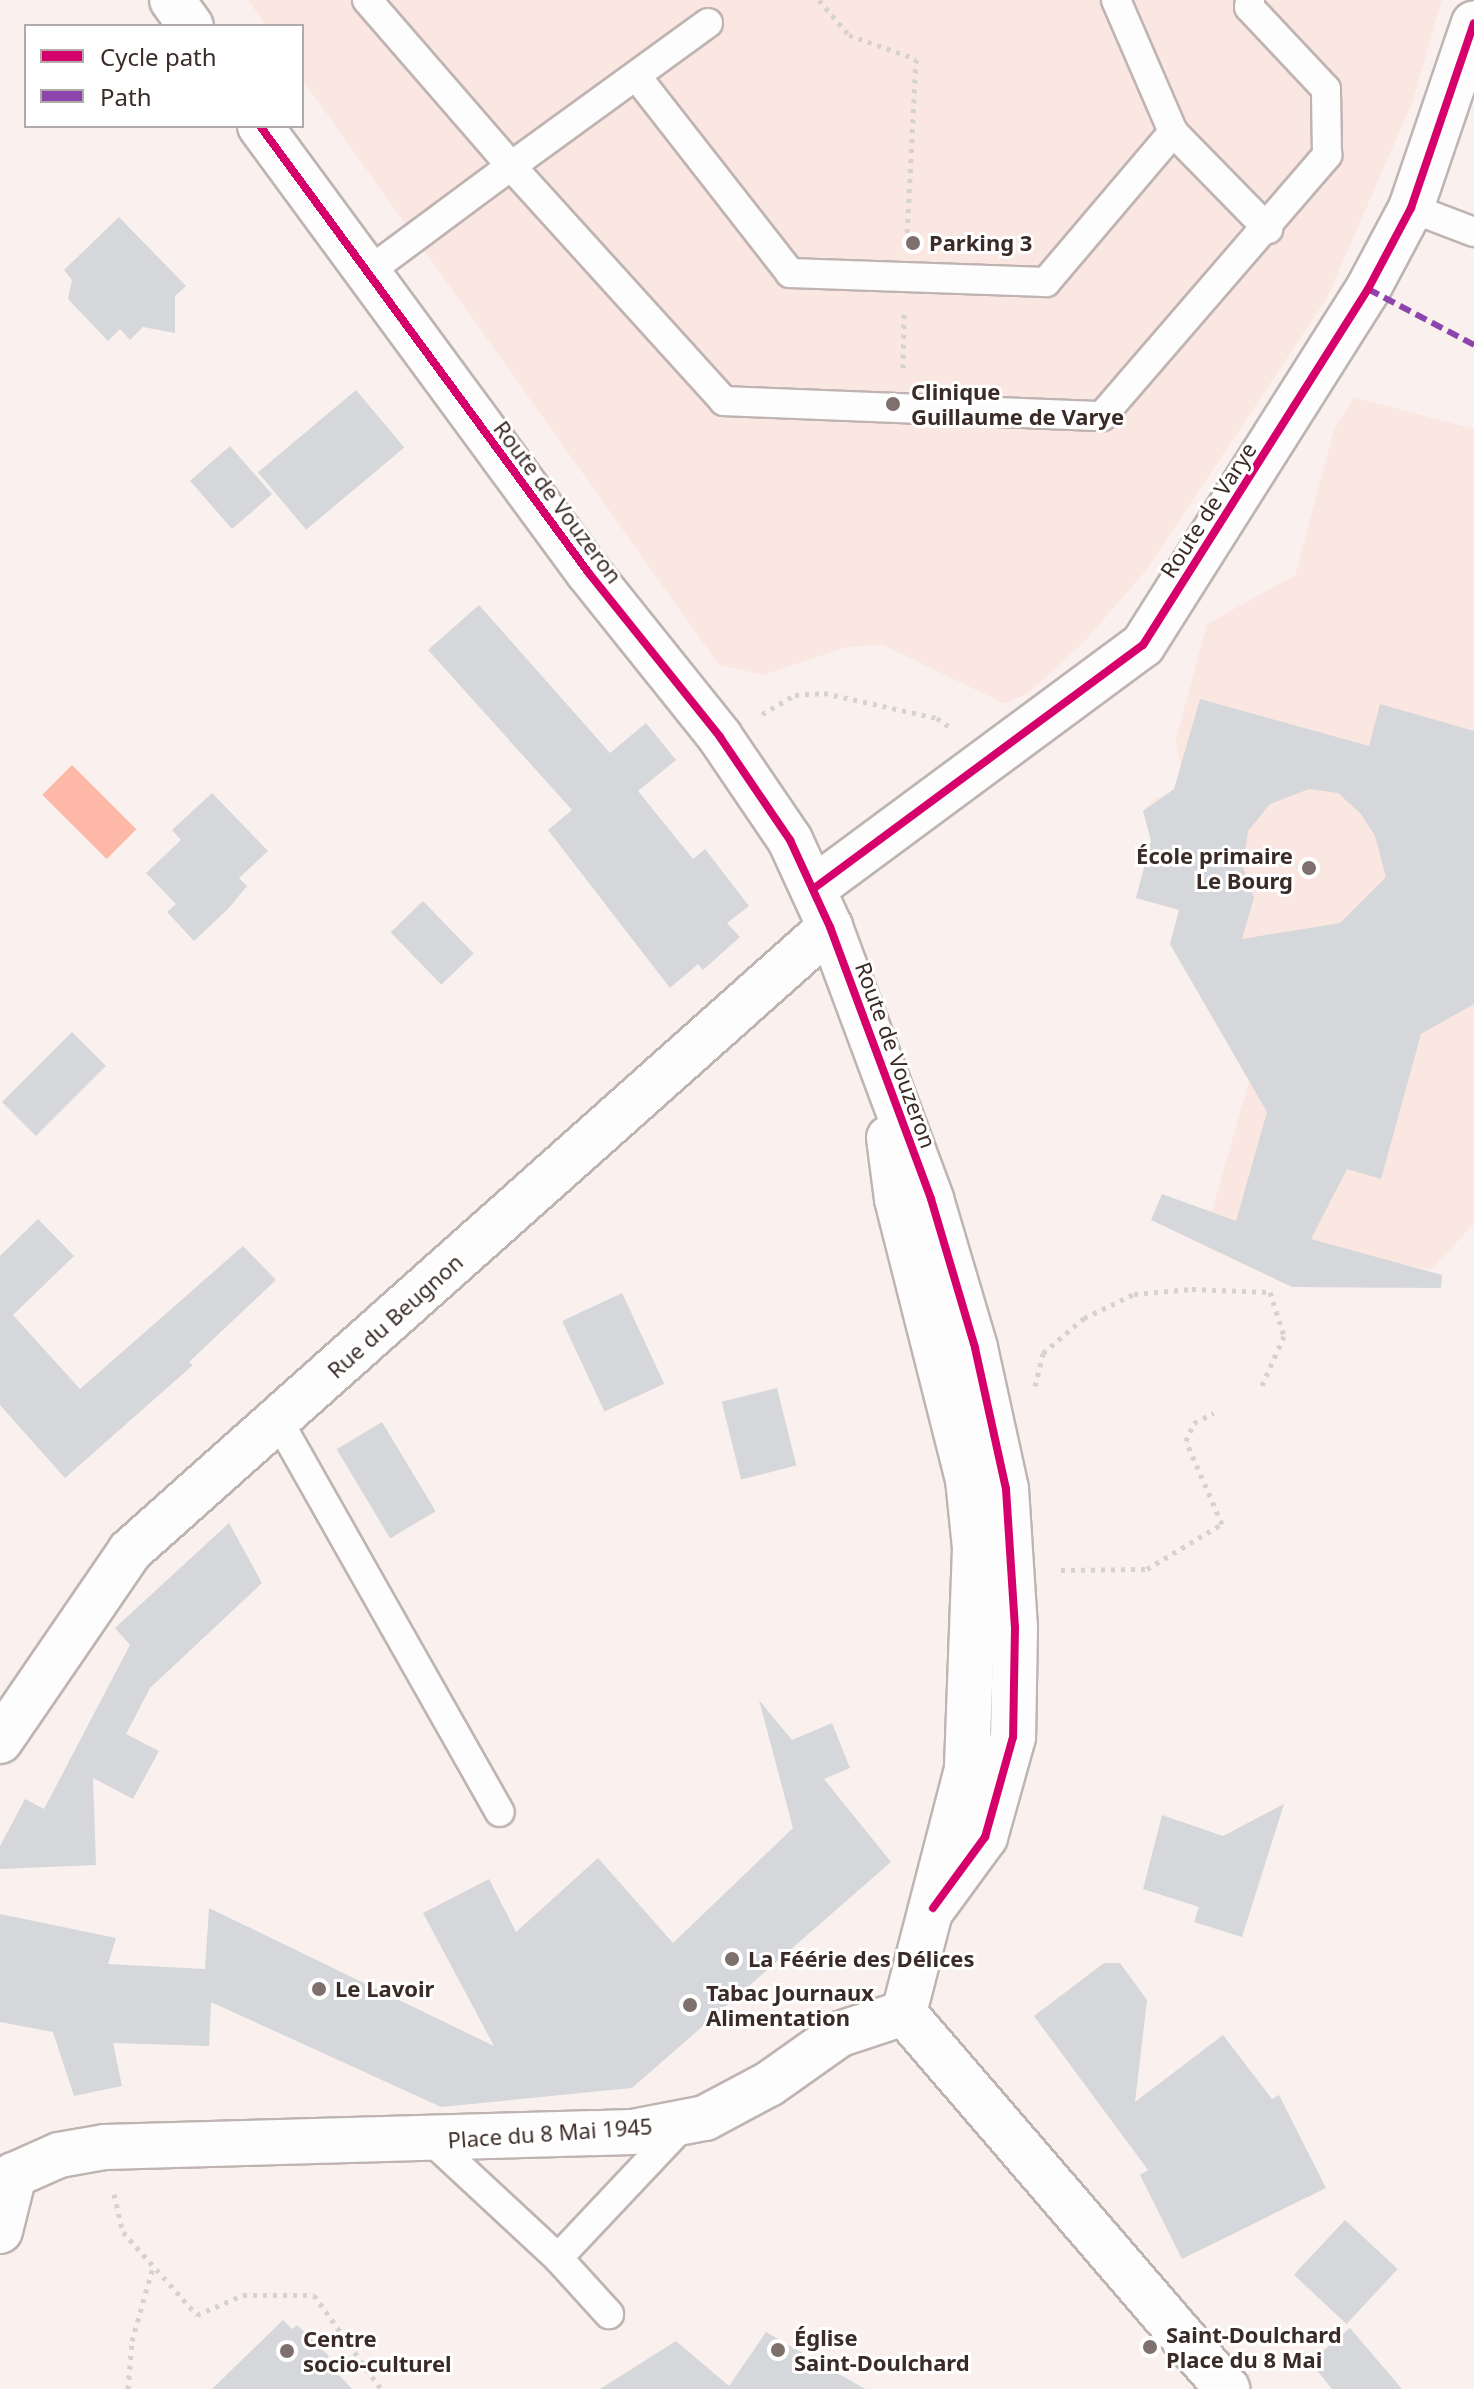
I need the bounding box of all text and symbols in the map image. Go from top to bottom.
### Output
legend [24,24,304,128]
text: Cycle path [100,40,217,73]
text: Path [100,80,151,113]
place label: Parking 3 [929,230,1032,256]
marker: Parking 3 [904,234,922,252]
place label: Clinique Guillaume de Varye [911,378,1124,430]
marker: Clinique Guillaume de Varye [882,393,904,415]
street label: Route de Vouzeron [488,416,628,588]
street label: Route de Varye [1154,437,1262,583]
place label: École primaire Le Bourg [1136,842,1293,894]
marker: École primaire Le Bourg [1300,859,1318,877]
street label: Route de Vouzeron [850,958,942,1152]
street label: Rue du Beugnon [322,1248,468,1384]
place label: La Féérie des Délices [748,1946,975,1972]
marker: La Féérie des Délices [723,1950,741,1968]
place label: Le Lavoir [335,1976,434,2002]
place label: Tabac Journaux Alimentation [706,1979,874,2030]
marker: Le Lavoir [310,1980,328,1998]
marker: Tabac Journaux Alimentation [681,1996,699,2014]
street label: Place du 8 Mai 1945 [447,2113,653,2153]
place label: Saint-Doulchard Place du 8 Mai [1166,2321,1342,2372]
place label: Église Saint-Doulchard [794,2324,970,2376]
place label: Centre socio-culturel [303,2325,452,2376]
marker: Saint-Doulchard Place du 8 Mai [1141,2338,1159,2356]
marker: Église Saint-Doulchard [769,2341,787,2359]
marker: Centre socio-culturel [278,2342,296,2360]

